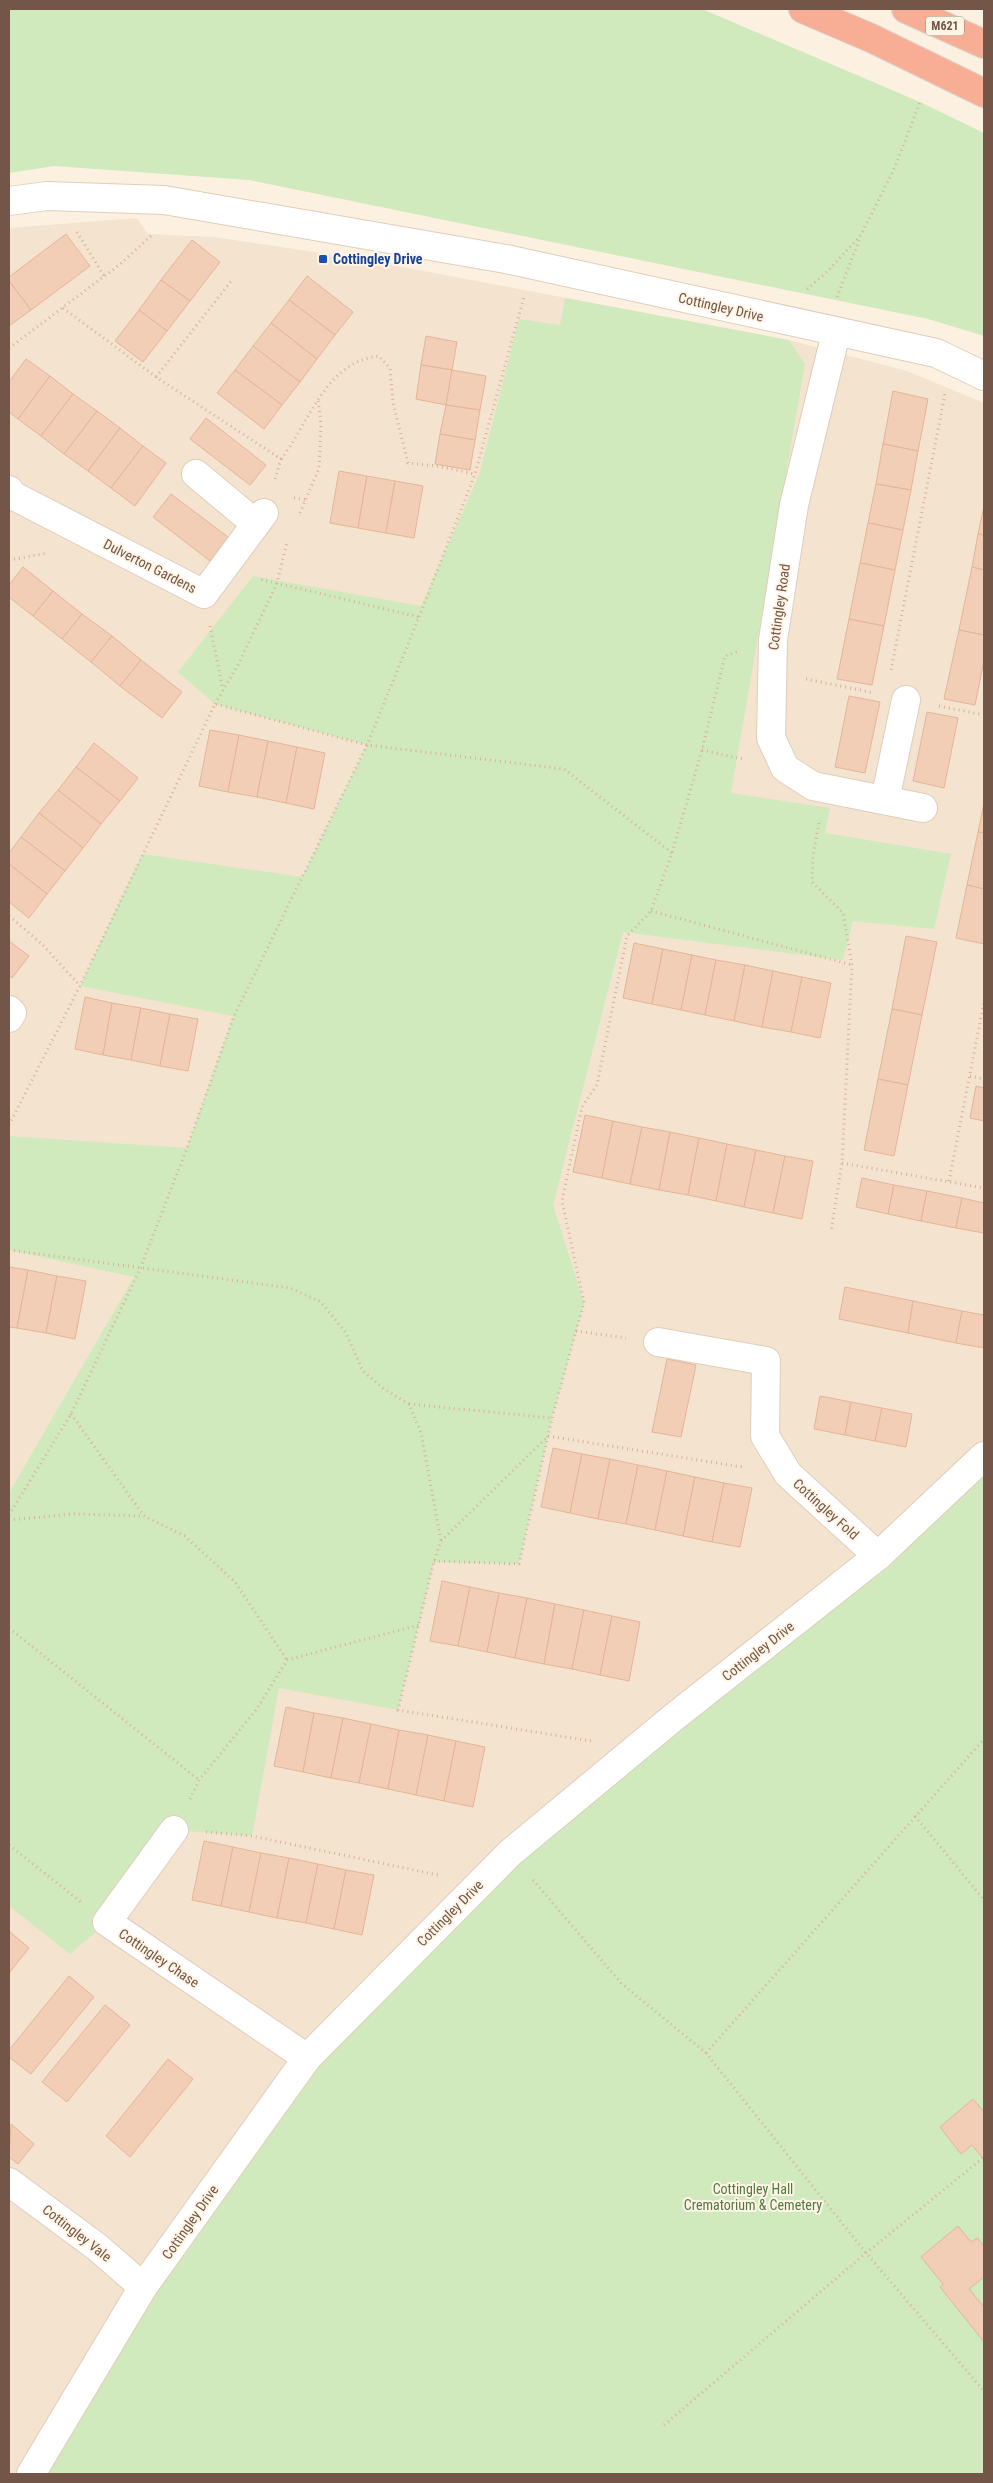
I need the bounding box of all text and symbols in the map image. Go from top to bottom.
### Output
road number: M621 [926,16,964,36]
place label: Cottingley Drive [333,251,423,267]
marker: Cottingley Drive [317,253,329,265]
street label: Cottingley Drive [677,289,766,325]
street label: Dulverton Gardens [101,536,199,596]
street label: Cottingley Road [765,563,793,651]
street label: Cottingley Fold [790,1475,862,1543]
street label: Cottingley Drive [719,1618,797,1684]
street label: Cottingley Drive [414,1876,487,1949]
street label: Cottingley Chase [116,1925,202,1991]
street label: Cottingley Drive [159,2181,222,2262]
park label: Cottingley Hall Crematorium & Cemetery [684,2181,822,2213]
street label: Cottingley Vale [39,2201,115,2265]

